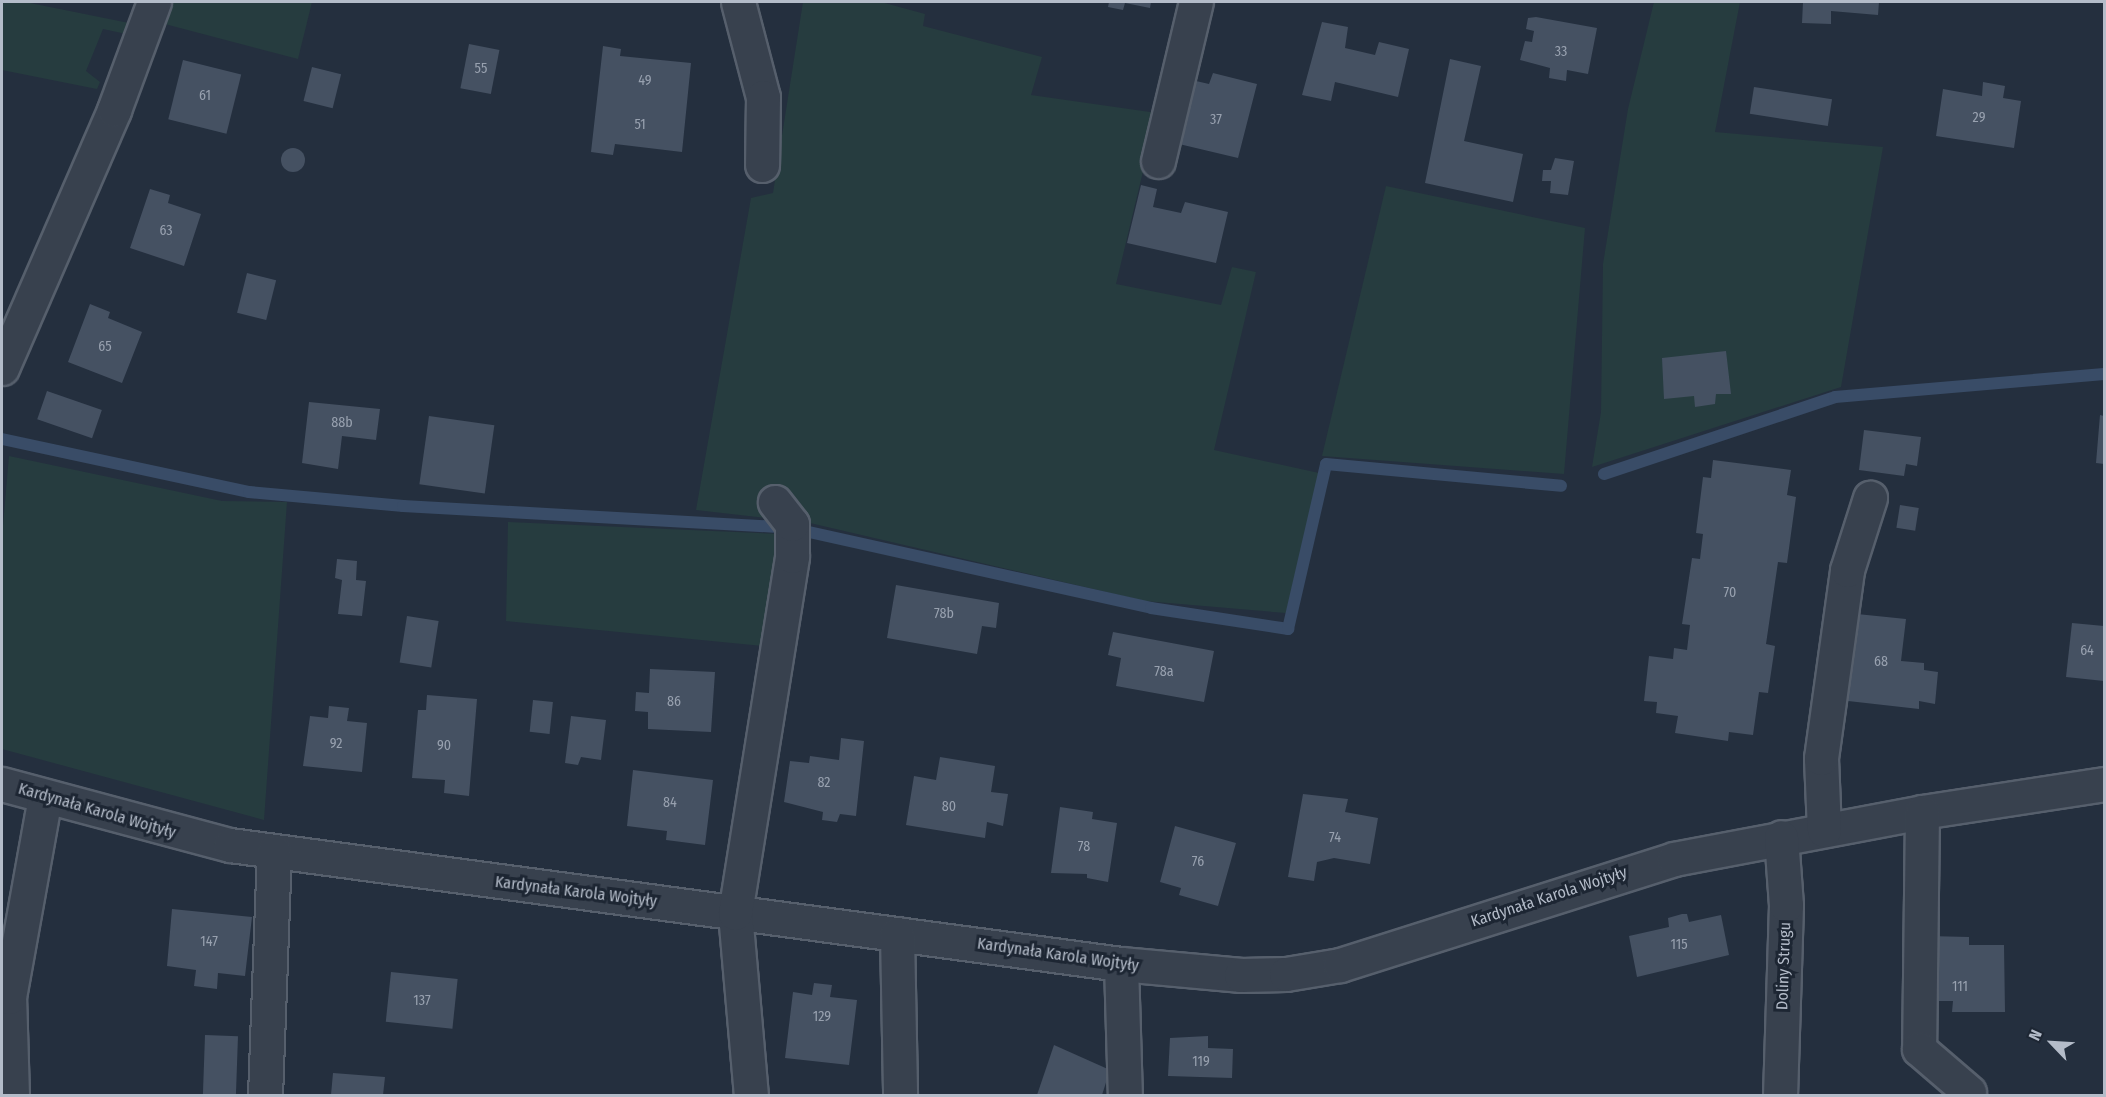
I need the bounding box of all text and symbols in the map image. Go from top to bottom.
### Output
house number: 33 [1555,44,1567,60]
house number: 55 [475,61,487,77]
house number: 49 [638,73,652,89]
house number: 61 [199,88,211,104]
house number: 29 [1973,110,1985,126]
house number: 37 [1210,112,1222,128]
house number: 51 [634,117,646,133]
house number: 63 [159,223,173,239]
house number: 65 [98,339,112,355]
house number: 88b [331,415,353,431]
house number: 70 [1724,585,1736,601]
house number: 78b [934,606,954,622]
house number: 64 [2080,643,2094,659]
house number: 68 [1874,654,1888,670]
house number: 78a [1154,664,1174,680]
house number: 86 [667,694,681,710]
house number: 92 [330,736,342,752]
house number: 90 [437,738,451,754]
house number: 82 [817,775,831,791]
street label: Kardynała Karola Wojtyły [16,779,178,843]
house number: 84 [663,795,677,811]
house number: 80 [942,799,956,815]
house number: 74 [1329,830,1341,846]
house number: 78 [1078,839,1090,855]
house number: 76 [1192,854,1204,870]
street label: Kardynała Karola Wojtyły [1469,863,1629,931]
street label: Kardynała Karola Wojtyły [494,873,658,911]
street label: Doliny Strugu [1773,922,1795,1010]
house number: 147 [200,934,218,950]
street label: Kardynała Karola Wojtyły [976,934,1140,976]
house number: 115 [1670,937,1688,953]
house number: 111 [1952,979,1968,995]
house number: 137 [413,993,431,1009]
house number: 129 [813,1009,831,1025]
north arrow [2022,1013,2082,1073]
text: N [2025,1027,2046,1044]
house number: 119 [1192,1054,1210,1070]

